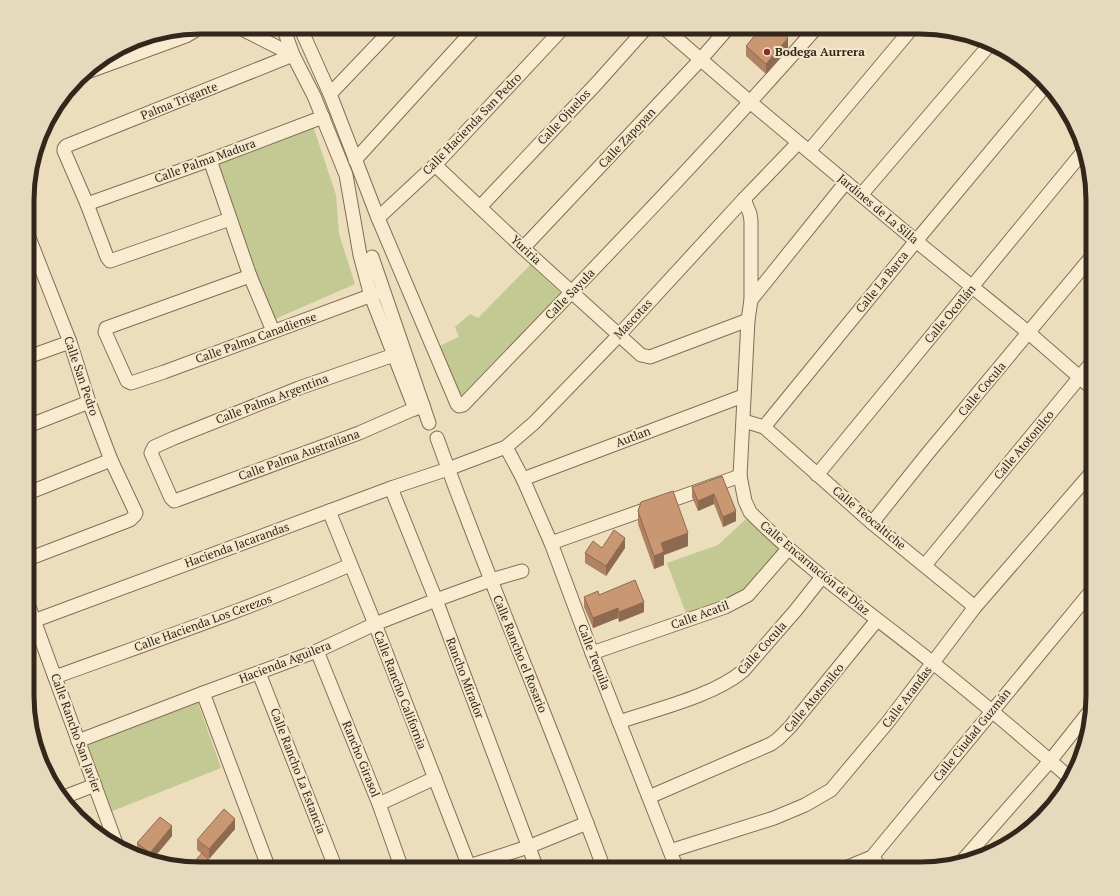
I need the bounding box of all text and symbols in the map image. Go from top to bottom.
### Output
place label: Bodega Aurrera [775,44,865,59]
marker: Bodega Aurrera [762,47,772,57]
street label: Calle Hacienda San Pedro [419,69,525,178]
street label: Palma Trigante [138,78,219,123]
street label: Calle Ojuelos [534,86,593,148]
street label: Calle Zapopan [595,104,658,171]
street label: Calle Palma Madura [152,135,258,186]
street label: Jardines de La Silla [835,170,922,247]
street label: Yuriria [508,232,545,267]
street label: Calle La Barca [852,248,911,316]
street label: Calle Sayula [542,265,598,322]
street label: Calle Ocotlán [921,281,978,346]
street label: Mascotas [610,296,655,342]
street label: Calle Palma Canadiense [193,309,318,366]
street label: Calle San Pedro [61,334,102,418]
street label: Calle Cocula [955,359,1009,419]
street label: Calle Palma Argentina [213,370,330,427]
street label: Calle Atotonilco [990,407,1057,482]
street label: Autlan [613,423,652,450]
street label: Calle Palma Australiana [236,426,361,483]
street label: Calle Teocaltiche [830,483,909,553]
street label: Calle Encarnación de Díaz [757,517,874,618]
street label: Hacienda Jacarandas [182,519,291,570]
street label: Calle Hacienda Los Cerezos [132,591,274,654]
street label: Calle Rancho el Rosario [490,593,551,715]
street label: Calle Acatil [669,597,731,632]
street label: Calle Cocula [734,618,789,677]
street label: Calle Tequila [575,622,614,692]
street label: Calle Rancho California [371,628,430,751]
street label: Rancho Mirador [443,635,488,721]
street label: Hacienda Aguilera [237,637,333,686]
street label: Calle Atotonilco [780,660,847,735]
street label: Calle Arandas [878,663,935,731]
street label: Calle Rancho San Javier [48,671,105,795]
street label: Calle Ciudad Guzmán [930,685,1014,784]
street label: Calle Rancho La Estancia [268,706,329,836]
street label: Rancho Girasol [339,718,384,800]

